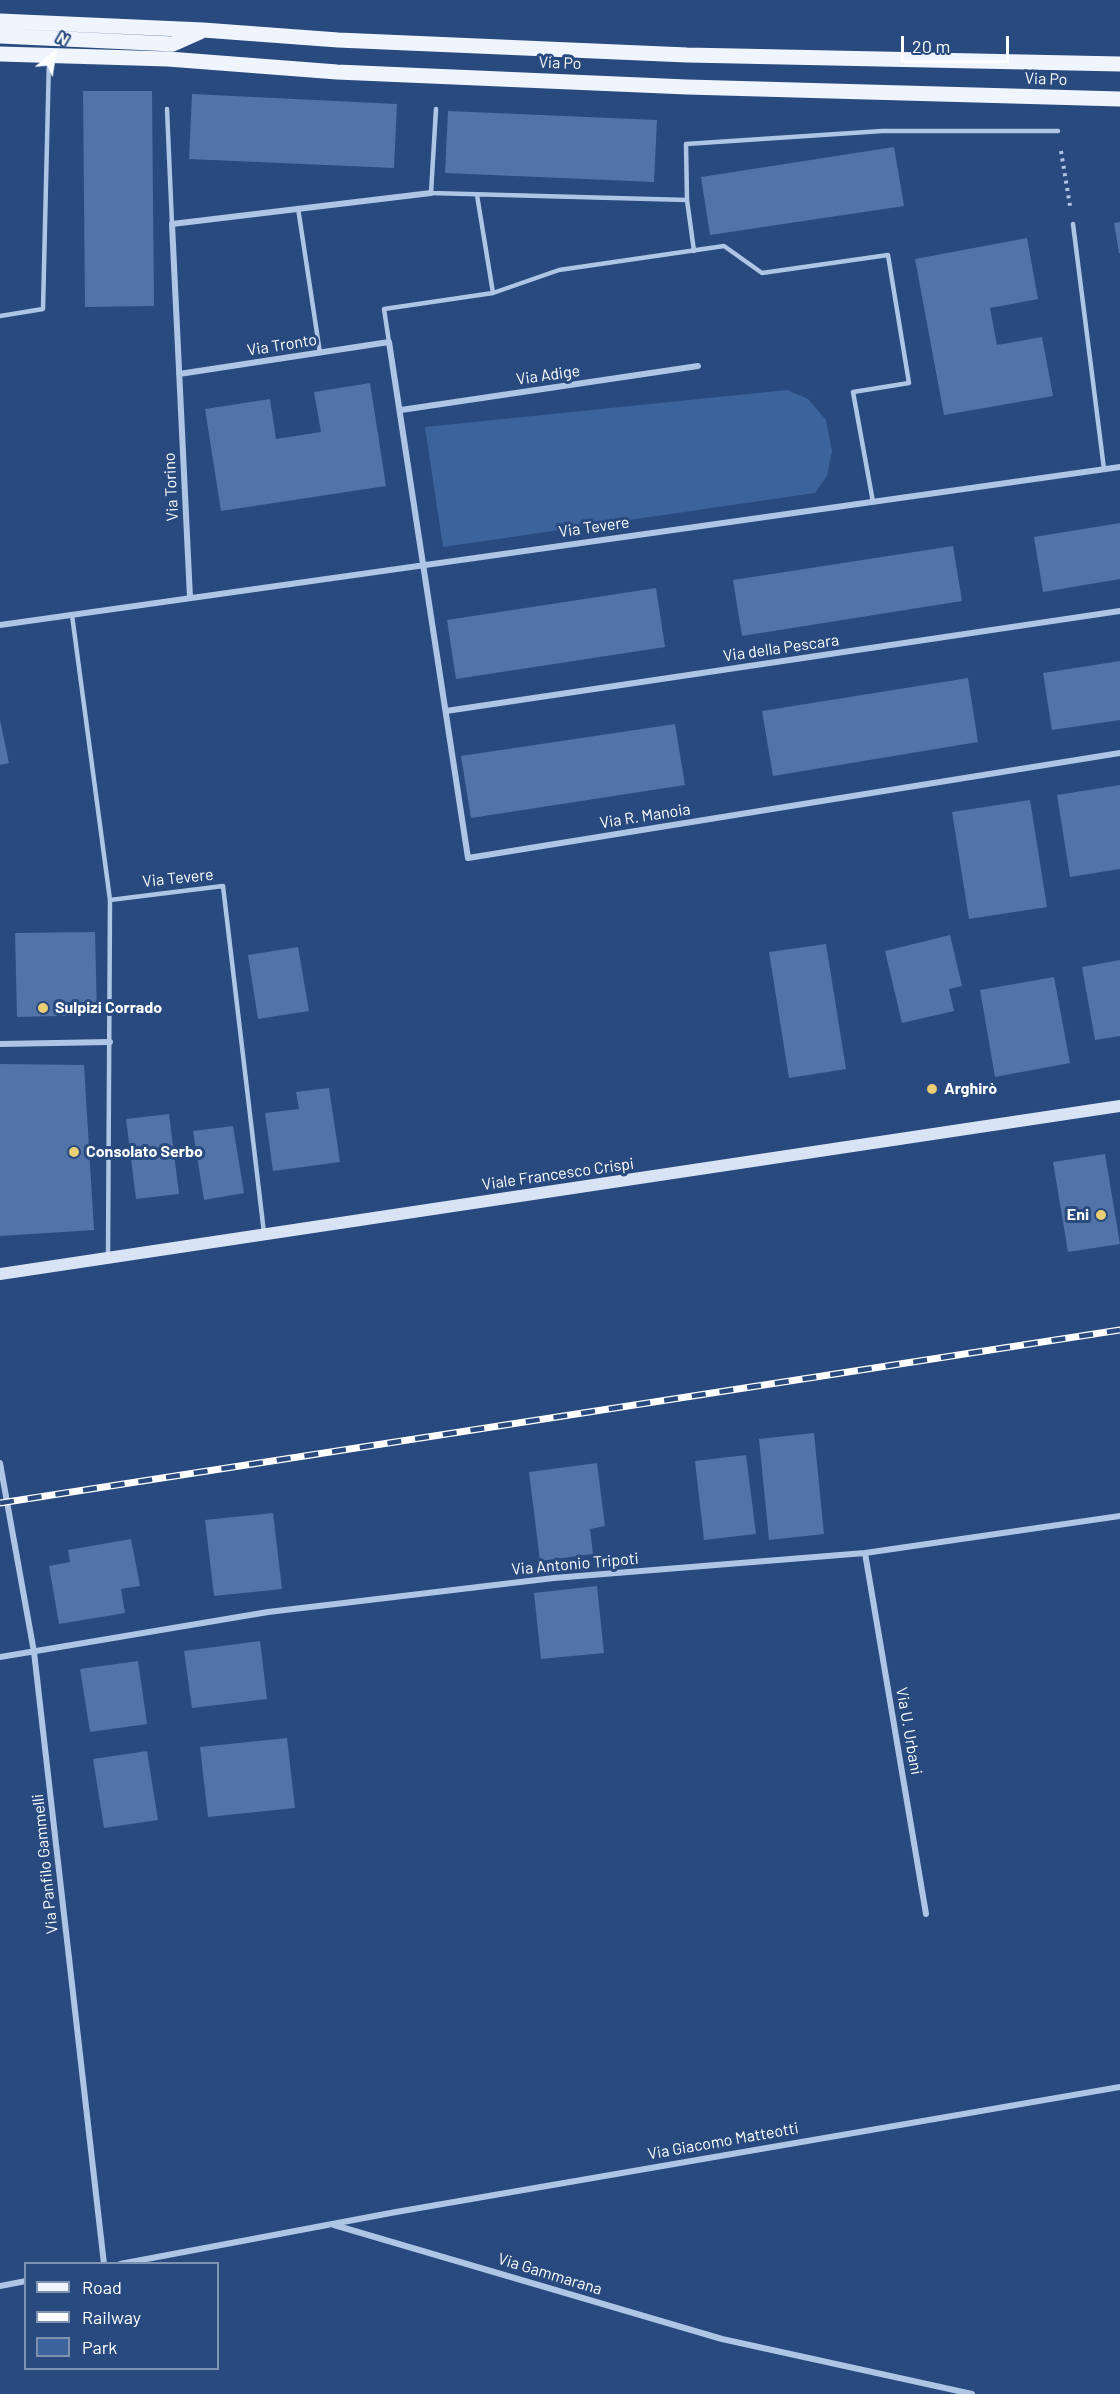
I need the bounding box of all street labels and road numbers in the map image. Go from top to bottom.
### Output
street label: Via Po [538,53,582,73]
street label: Via Po [1024,69,1068,89]
street label: Via Tronto [246,330,318,360]
street label: Via Adige [515,361,581,389]
street label: Via Torino [160,452,182,522]
street label: Via Tevere [557,513,631,541]
street label: Via della Pescara [722,630,840,666]
street label: Via R. Manoia [598,799,692,833]
street label: Via Tevere [142,865,214,891]
street label: Viale Francesco Crispi [481,1154,635,1194]
street label: Via Antonio Tripoti [511,1549,639,1579]
street label: Via U. Urbani [892,1686,926,1776]
street label: Via Panfilo Gammelli [28,1793,62,1935]
street label: Via Giacomo Matteotti [646,2118,800,2164]
street label: Via Gammarana [495,2249,605,2299]

